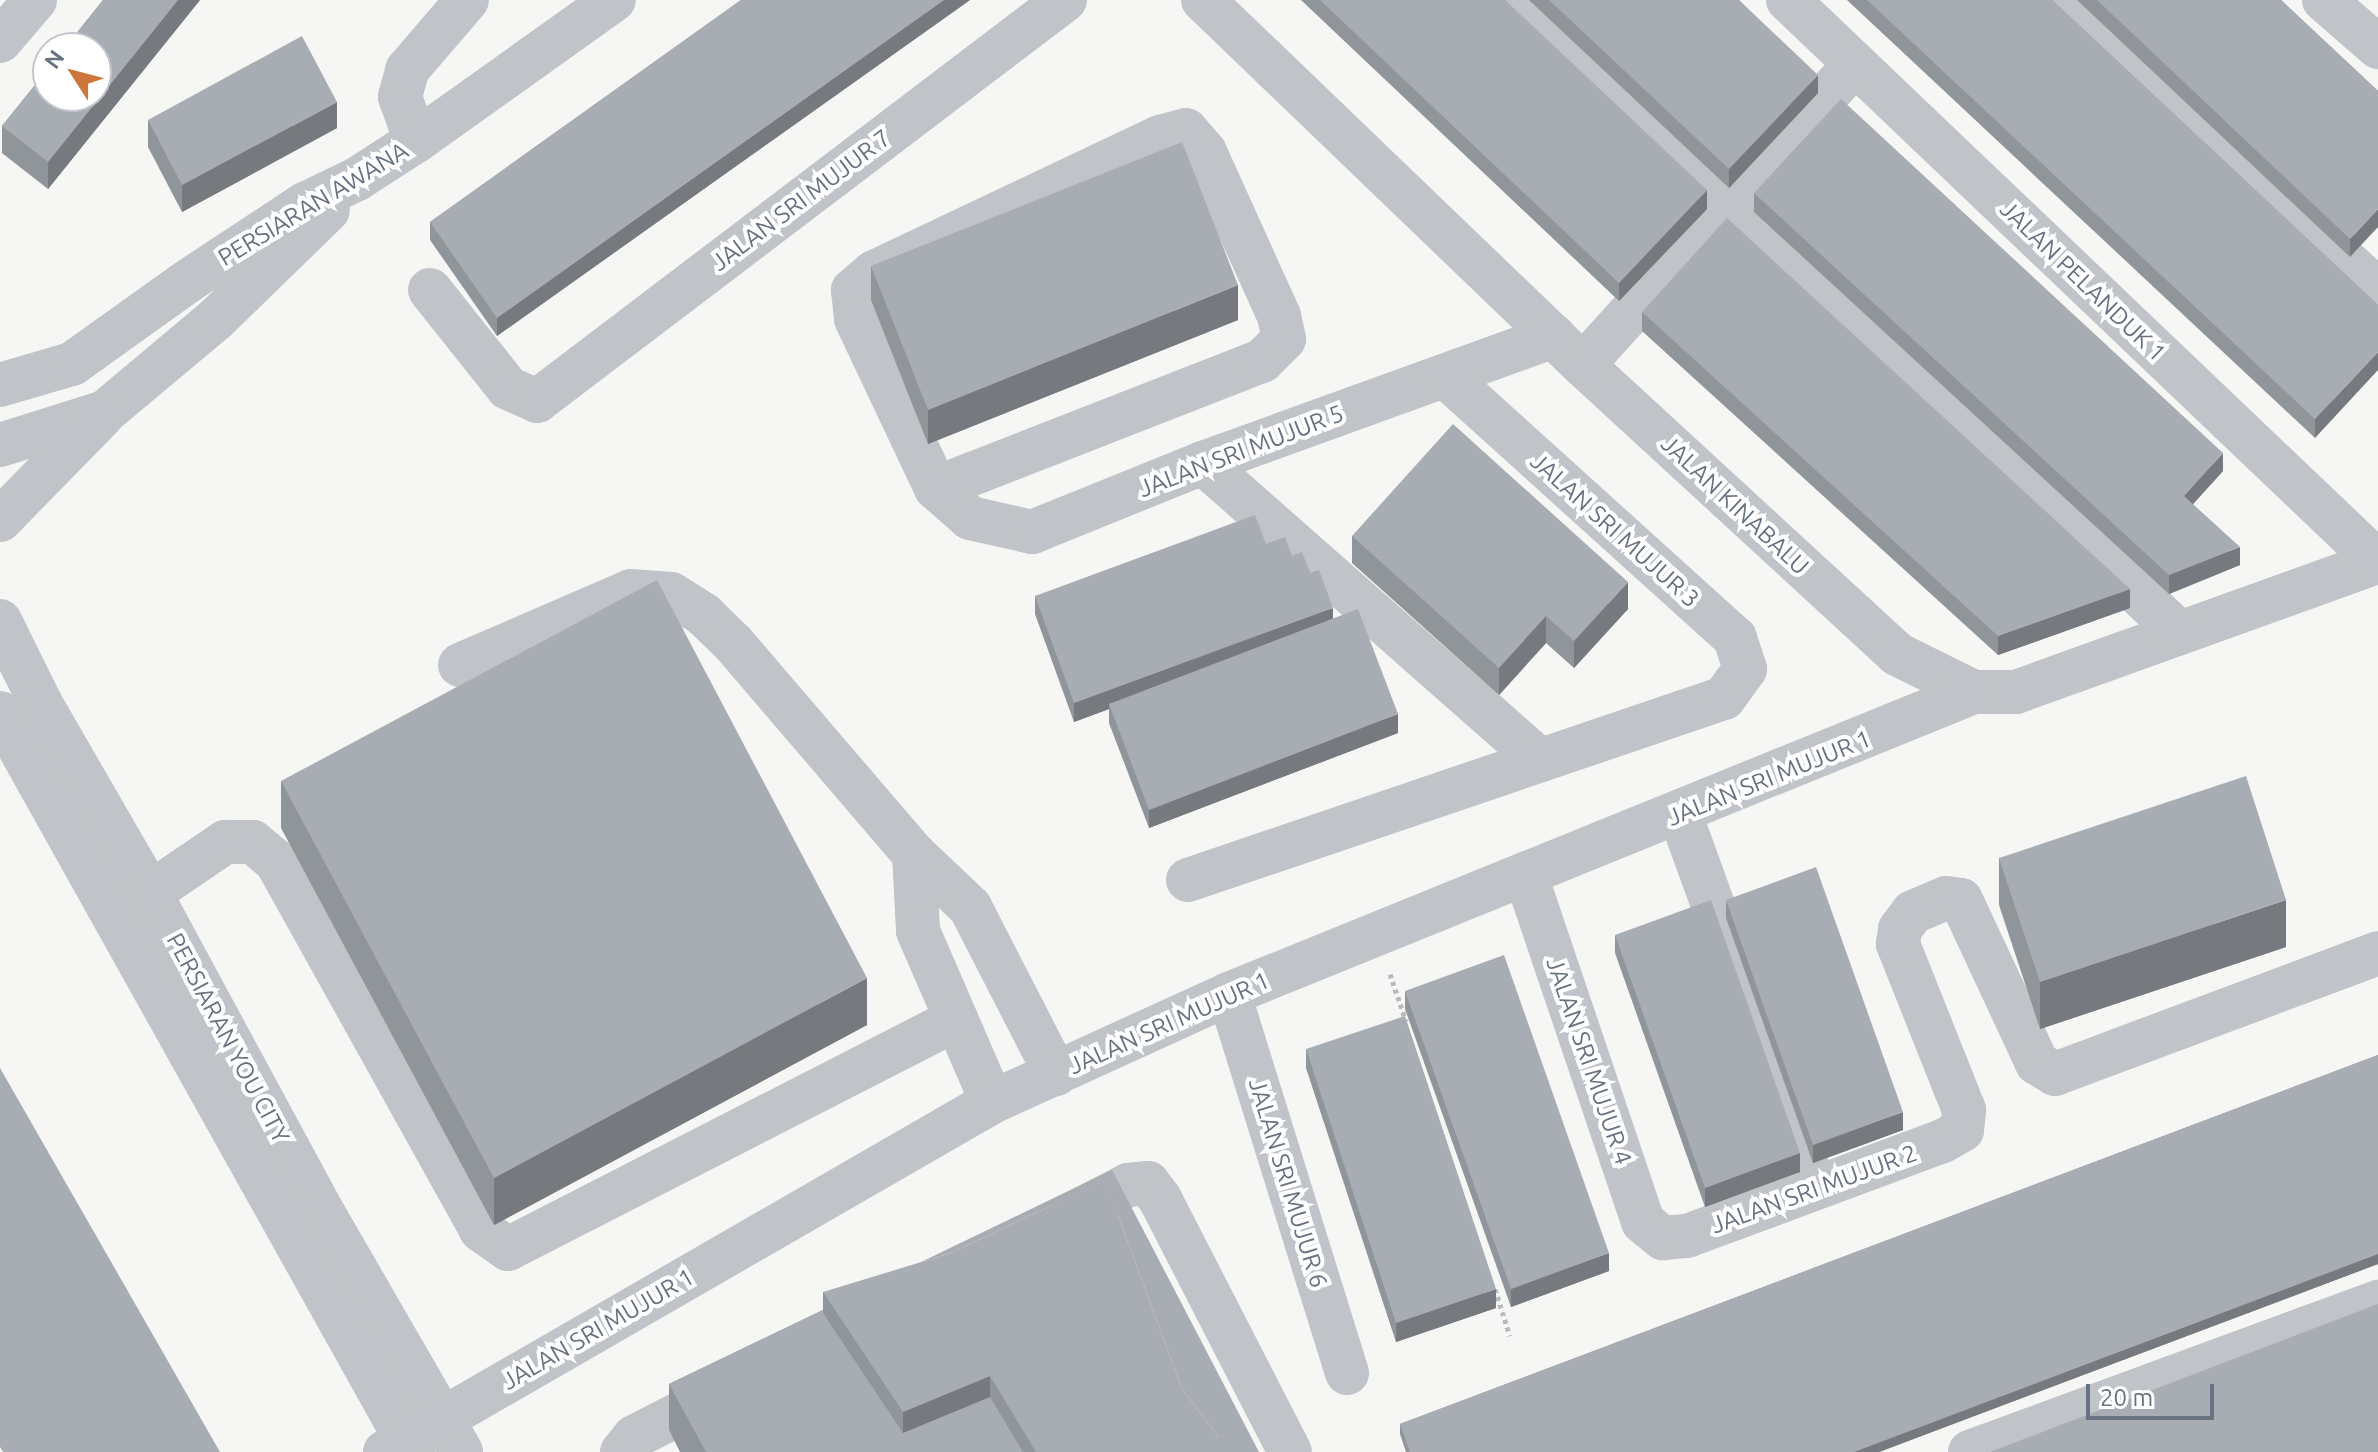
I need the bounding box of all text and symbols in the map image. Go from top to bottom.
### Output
north arrow [32,32,112,112]
text: N [39,45,69,73]
street label: JALAN SRI MUJUR 7 [706,123,896,277]
street label: PERSIARAN AWANA [213,136,413,272]
street label: JALAN PELANDUK 1 [1994,195,2172,367]
street label: JALAN SRI MUJUR 5 [1135,399,1347,503]
street label: JALAN KINABALU [1655,429,1815,581]
street label: JALAN SRI MUJUR 3 [1525,447,1705,613]
street label: JALAN SRI MUJUR 1 [1663,724,1875,832]
street label: PERSIARAN YOU CITY [160,928,296,1148]
street label: JALAN SRI MUJUR 4 [1540,954,1638,1168]
street label: JALAN SRI MUJUR 1 [1064,966,1274,1080]
street label: JALAN SRI MUJUR 6 [1242,1075,1334,1291]
street label: JALAN SRI MUJUR 2 [1707,1138,1921,1240]
street label: JALAN SRI MUJUR 1 [497,1262,699,1396]
scale bar [2090,1368,2218,1418]
text: 20 m [2100,1384,2153,1411]

